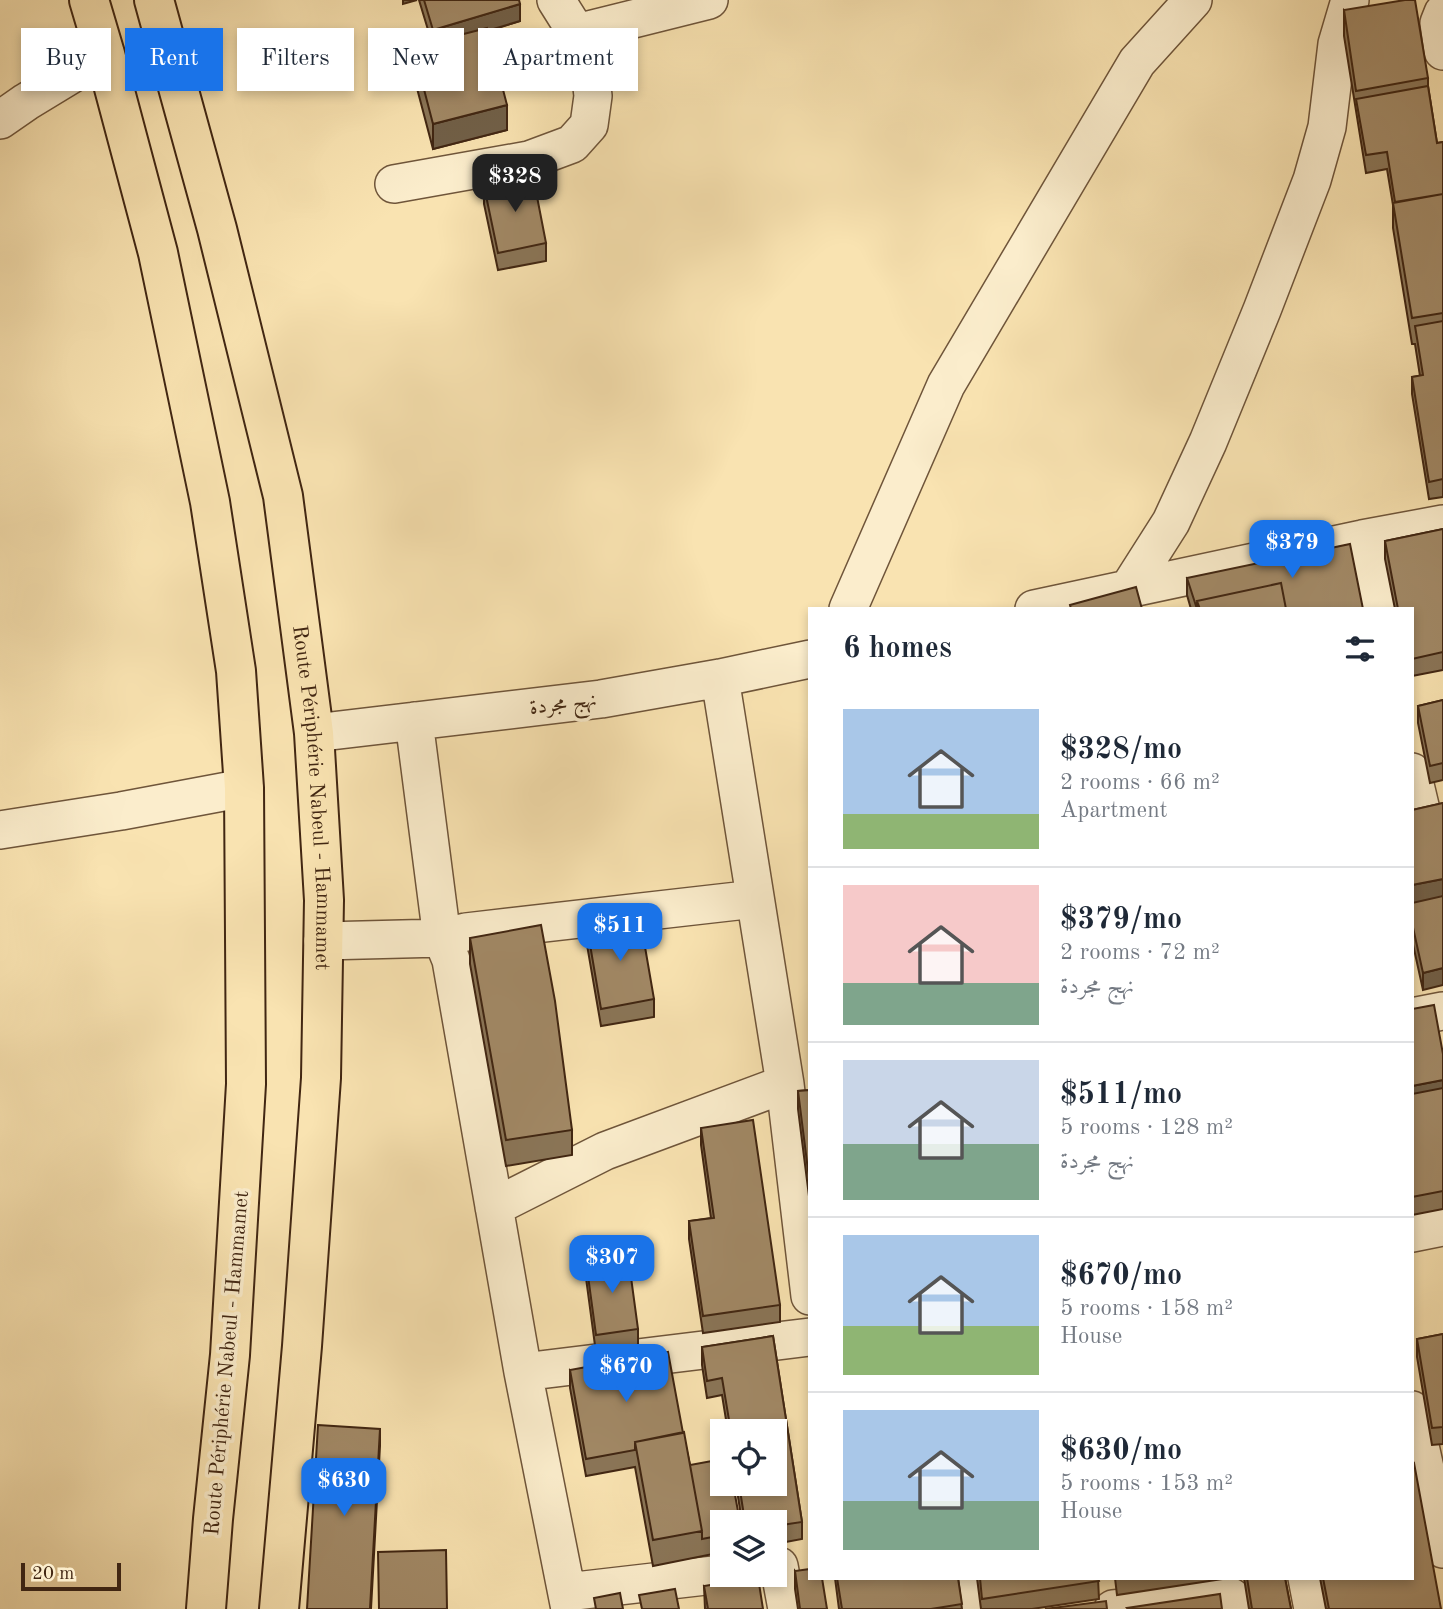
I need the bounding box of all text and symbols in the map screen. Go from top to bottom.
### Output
chip: Buy [21,28,111,91]
chip: Rent [125,28,223,91]
chip: Filters [237,28,354,91]
chip: New [368,28,464,91]
chip: Apartment [478,28,638,91]
pin: $328 [474,154,556,214]
text: $328 [488,165,542,188]
pin: $379 [1251,520,1333,580]
text: $379 [1265,531,1319,554]
street label: Route Périphérie Nabeul - Hammamet [288,624,333,971]
icon: filters [1341,630,1379,668]
text: 6 homes [843,634,952,664]
street label: نهج مجردة [528,690,599,726]
text: $328/mo [1060,735,1182,765]
icon: home [899,737,983,821]
text: 2 rooms · 66 m² [1060,771,1220,794]
text: Apartment [1060,799,1168,822]
pin: $511 [579,904,661,963]
text: $379/mo [1060,905,1182,935]
icon: home [899,913,983,997]
text: $511 [593,914,647,937]
text: 2 rooms · 72 m² [1060,941,1220,964]
text: نهج مجردة [1060,975,1134,998]
text: $511/mo [1060,1080,1182,1110]
icon: home [899,1088,983,1172]
text: 5 rooms · 128 m² [1060,1116,1233,1139]
text: نهج مجردة [1060,1150,1134,1173]
street label: Route Périphérie Nabeul - Hammamet [202,1190,253,1536]
pin: $307 [571,1236,653,1295]
text: $307 [585,1246,639,1269]
text: $670/mo [1060,1261,1182,1291]
icon: home [899,1263,983,1347]
text: 5 rooms · 158 m² [1060,1297,1233,1320]
text: House [1060,1325,1122,1348]
pin: $670 [585,1344,667,1404]
text: $670 [599,1355,653,1378]
map controls [710,1419,787,1587]
button: locate [710,1419,787,1496]
text: $630/mo [1060,1436,1182,1466]
icon: home [899,1438,983,1522]
pin: $630 [303,1458,385,1518]
text: $630 [317,1469,371,1492]
text: 5 rooms · 153 m² [1060,1472,1233,1495]
text: House [1060,1500,1122,1523]
button: layers [710,1510,787,1587]
scale bar [21,1560,121,1592]
text: 20 m [32,1565,74,1584]

